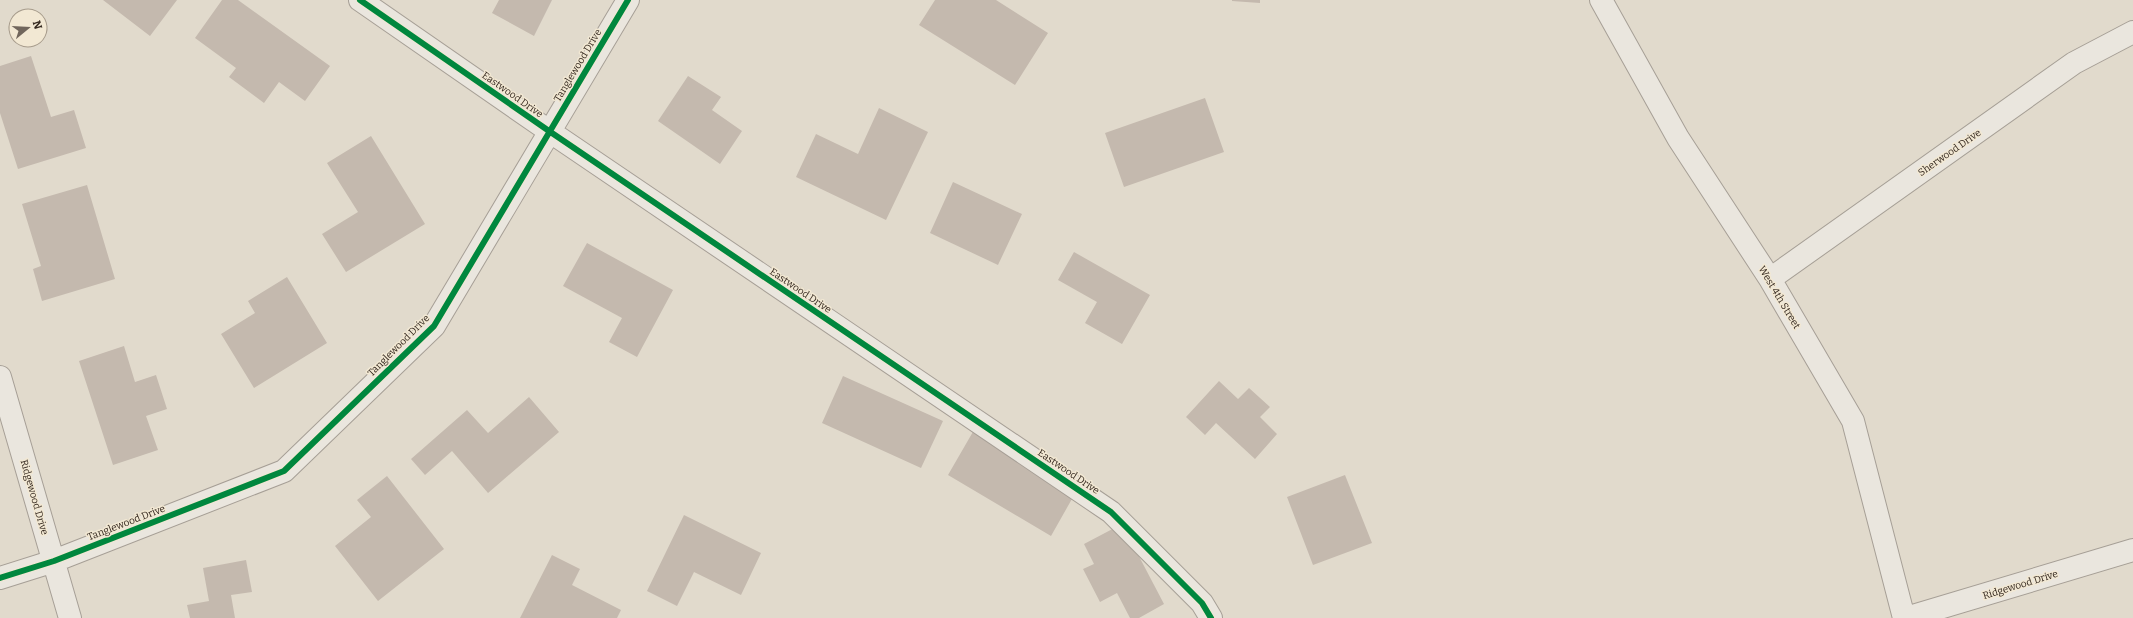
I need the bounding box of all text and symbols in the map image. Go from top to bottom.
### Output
north arrow [8,8,48,48]
text: N [30,19,45,32]
street label: Tanglewood Drive [551,27,604,104]
street label: Eastwood Drive [480,69,545,120]
street label: Sherwood Drive [1916,127,1983,179]
street label: West 4th Street [1756,264,1803,331]
street label: Eastwood Drive [767,266,834,316]
street label: Tanglewood Drive [365,312,432,379]
street label: Eastwood Drive [1035,447,1102,497]
street label: Ridgewood Drive [18,458,51,536]
street label: Tanglewood Drive [86,503,167,543]
street label: Ridgewood Drive [1981,568,2059,602]

